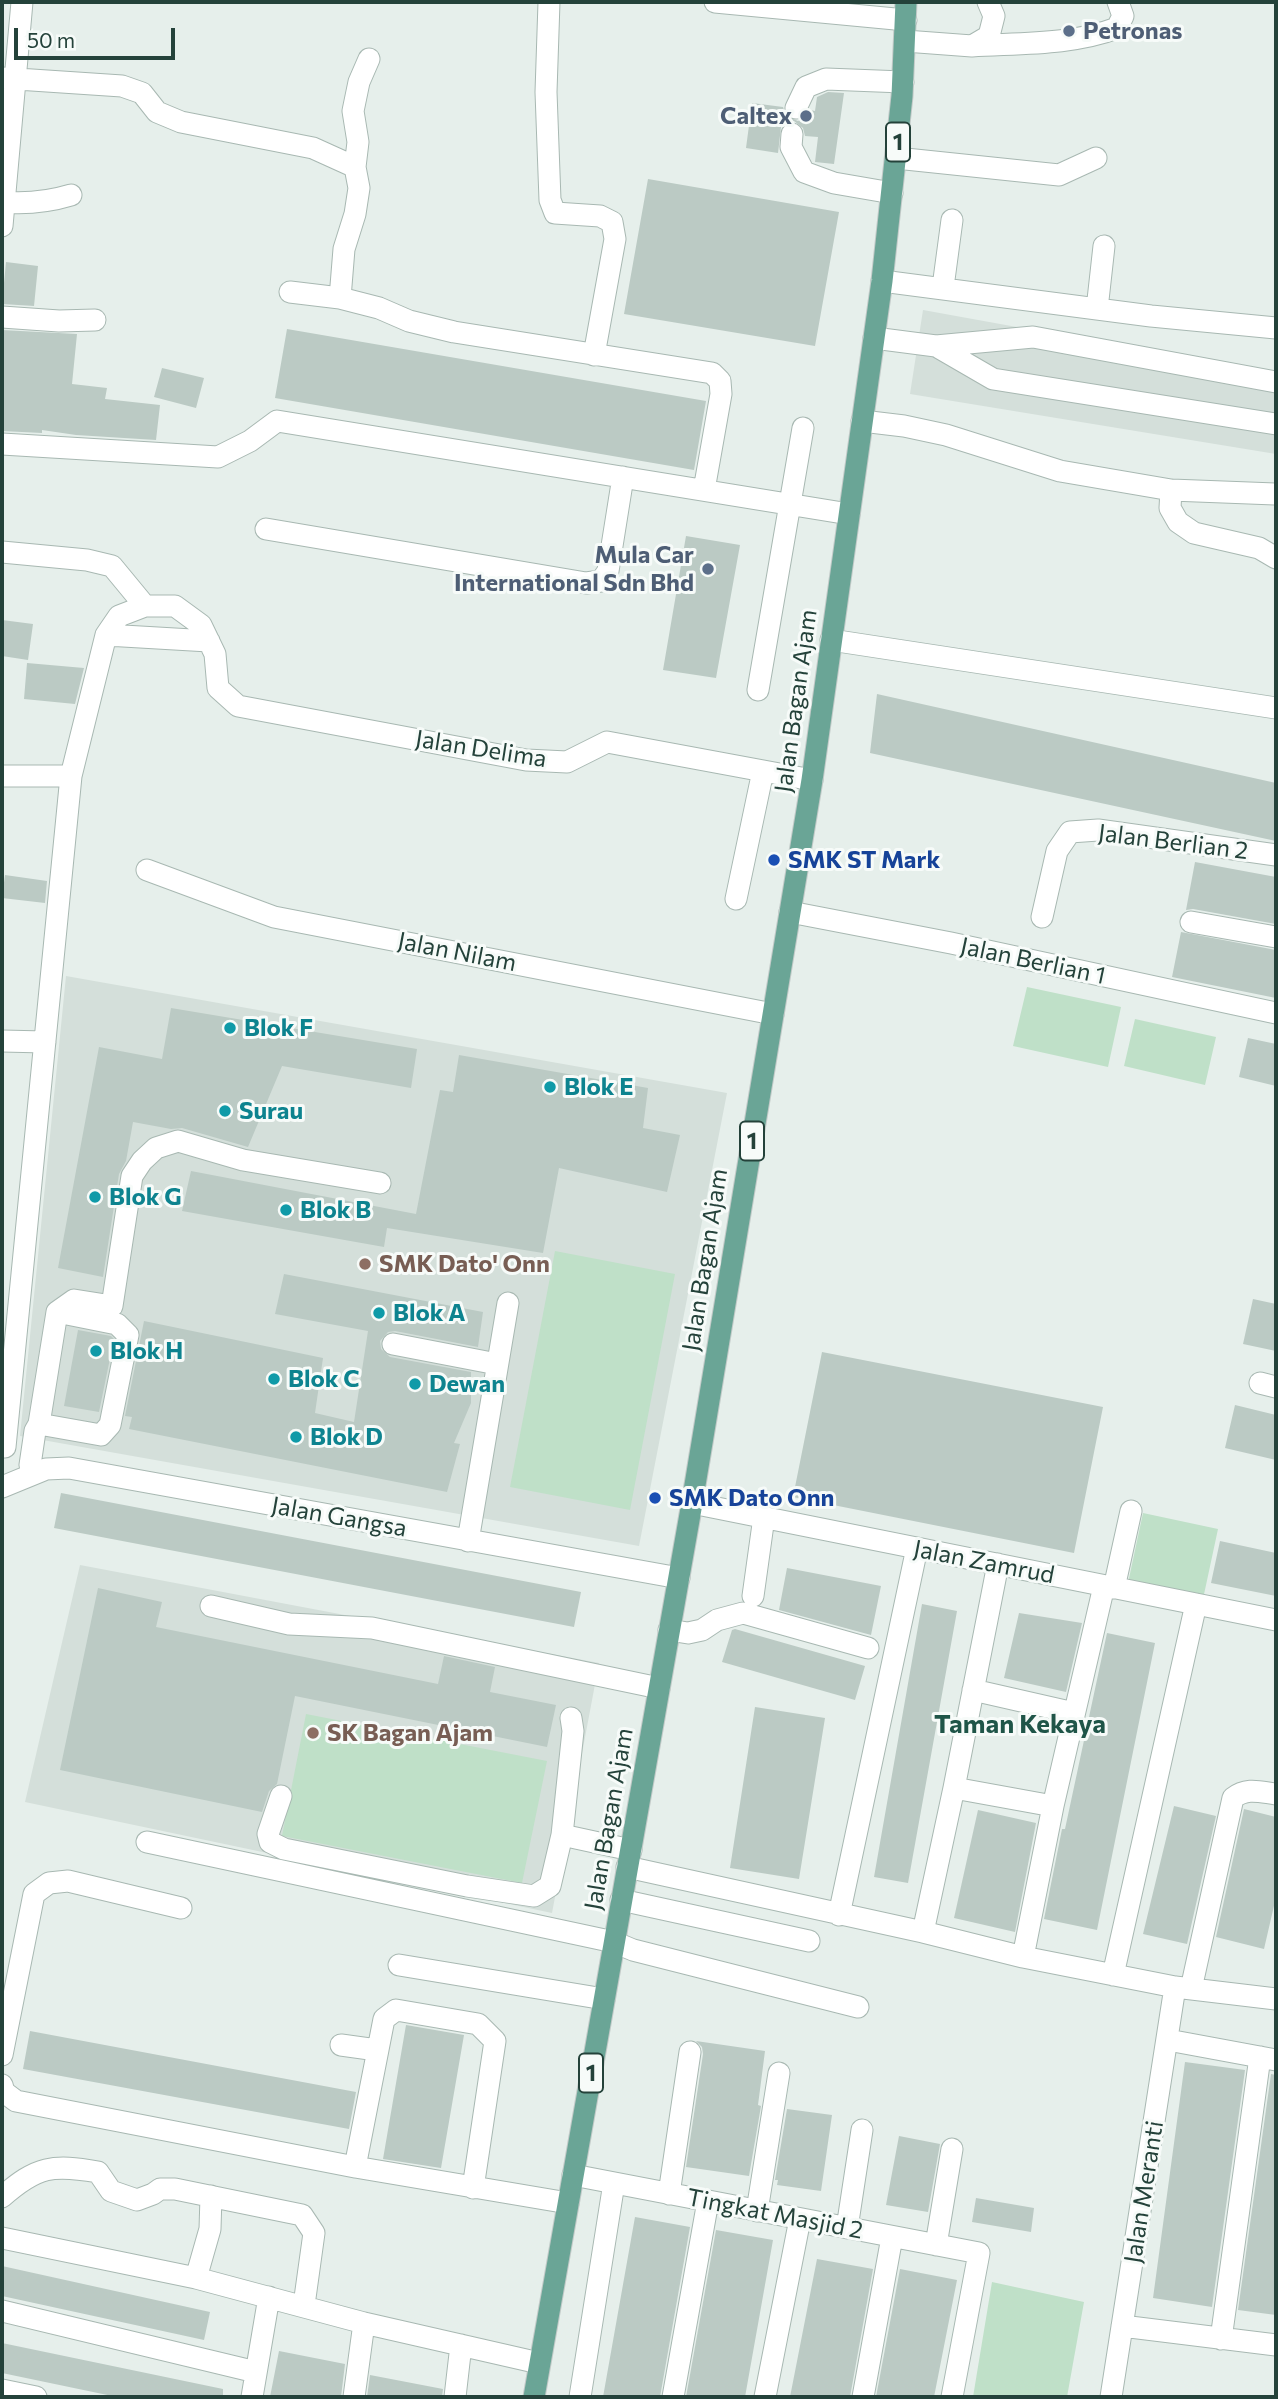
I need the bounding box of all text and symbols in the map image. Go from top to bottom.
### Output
scale bar [18,14,178,58]
place label: Petronas [1083,17,1183,45]
marker: Petronas [1061,23,1077,39]
text: 50 m [27,27,75,52]
place label: Caltex [720,102,792,130]
marker: Caltex [798,108,814,124]
road number: 1 [886,122,910,162]
place label: Mula Car International Sdn Bhd [454,541,694,597]
marker: Mula Car International Sdn Bhd [700,561,716,577]
street label: Jalan Bagan Ajam [769,608,823,794]
street label: Jalan Delima [413,724,549,774]
street label: Jalan Berlian 2 [1096,819,1250,865]
place label: SMK ST Mark [788,846,940,874]
marker: SMK ST Mark [766,852,782,868]
street label: Jalan Nilam [395,926,519,978]
street label: Jalan Berlian 1 [958,932,1108,990]
place label: Blok F [244,1014,313,1042]
marker: Blok F [222,1020,238,1036]
place label: Blok E [564,1073,633,1101]
marker: Blok E [542,1079,558,1095]
place label: Surau [239,1097,303,1125]
marker: Surau [217,1103,233,1119]
road number: 1 [740,1122,764,1160]
street label: Jalan Bagan Ajam [676,1167,734,1353]
place label: Blok G [109,1183,182,1211]
marker: Blok G [87,1189,103,1205]
place label: Blok B [300,1196,371,1224]
marker: Blok B [278,1202,294,1218]
place label: SMK Dato' Onn [379,1250,550,1278]
marker: SMK Dato' Onn [357,1256,373,1272]
place label: Blok A [393,1299,465,1327]
marker: Blok A [371,1305,387,1321]
place label: Blok H [110,1337,183,1365]
marker: Blok H [88,1343,104,1359]
place label: Blok C [288,1365,360,1393]
place label: Dewan [429,1370,505,1398]
marker: Blok C [266,1371,282,1387]
marker: Dewan [407,1376,423,1392]
place label: Blok D [310,1423,383,1451]
marker: Blok D [288,1429,304,1445]
place label: SMK Dato Onn [669,1484,834,1512]
marker: SMK Dato Onn [647,1490,663,1506]
street label: Jalan Gangsa [269,1491,409,1543]
street label: Jalan Zamrud [911,1534,1057,1590]
district label: Taman Kekaya [934,1708,1106,1740]
place label: SK Bagan Ajam [327,1719,493,1747]
marker: SK Bagan Ajam [305,1725,321,1741]
street label: Jalan Bagan Ajam [579,1726,639,1912]
road number: 1 [579,2054,603,2092]
street label: Jalan Meranti [1119,2119,1169,2265]
street label: Tingkat Masjid 2 [685,2183,865,2245]

